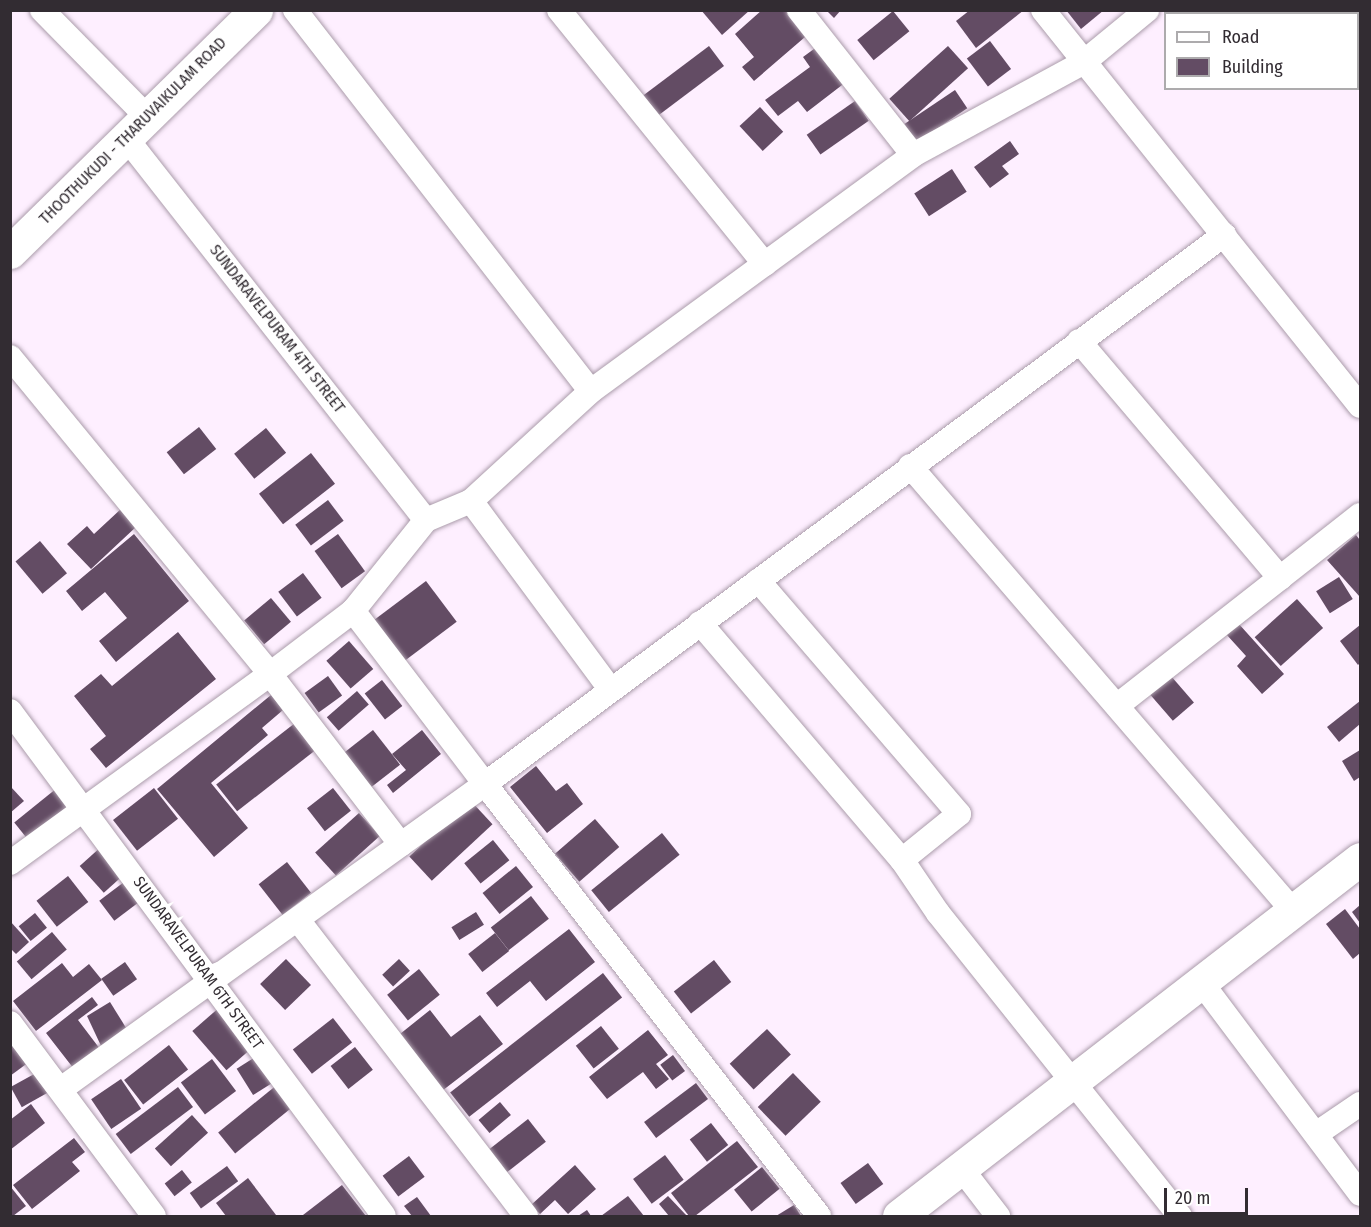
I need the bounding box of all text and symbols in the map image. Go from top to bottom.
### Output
legend [1164,12,1359,90]
text: Road [1222,26,1259,48]
street label: THOOTHUKUDI - THARUVAIKULAM ROAD [36,34,230,228]
text: Building [1222,56,1283,78]
street label: SUNDARAVELPURAM 4TH STREET [205,241,349,417]
street label: SUNDARAVELPURAM 6TH STREET [129,873,267,1053]
scale bar [1167,1176,1251,1214]
text: 20 m [1175,1187,1210,1209]

